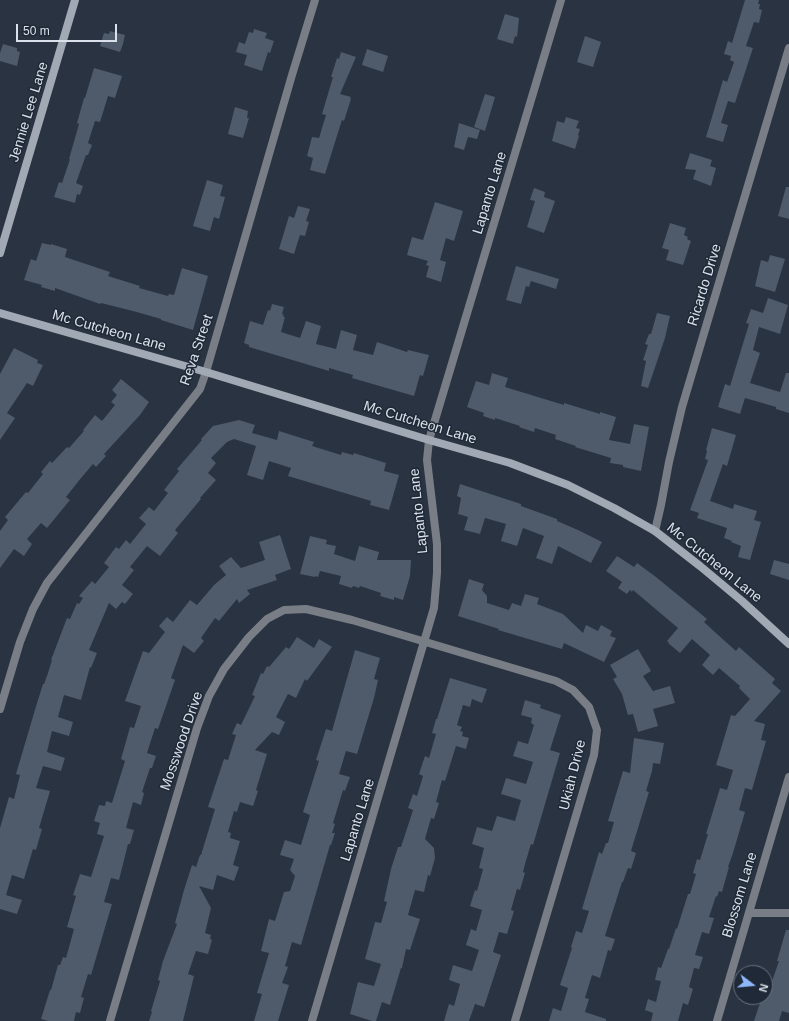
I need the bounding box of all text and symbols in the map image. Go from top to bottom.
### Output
scale bar [18,16,119,42]
text: 50 m [23,24,50,38]
street label: Jennie Lee Lane [6,60,52,164]
street label: Lapanto Lane [469,150,511,236]
street label: Ricardo Drive [685,242,725,328]
street label: Mc Cutcheon Lane [50,307,168,355]
street label: Reva Street [177,312,217,388]
street label: Mc Cutcheon Lane [361,398,479,448]
street label: Lapanto Lane [406,468,432,554]
street label: Mc Cutcheon Lane [663,519,765,607]
street label: Mosswood Drive [157,689,207,793]
street label: Ukiah Drive [556,738,590,812]
street label: Lapanto Lane [337,777,379,863]
street label: Blossom Lane [719,850,761,940]
north arrow [733,965,773,1005]
text: N [757,983,770,994]

